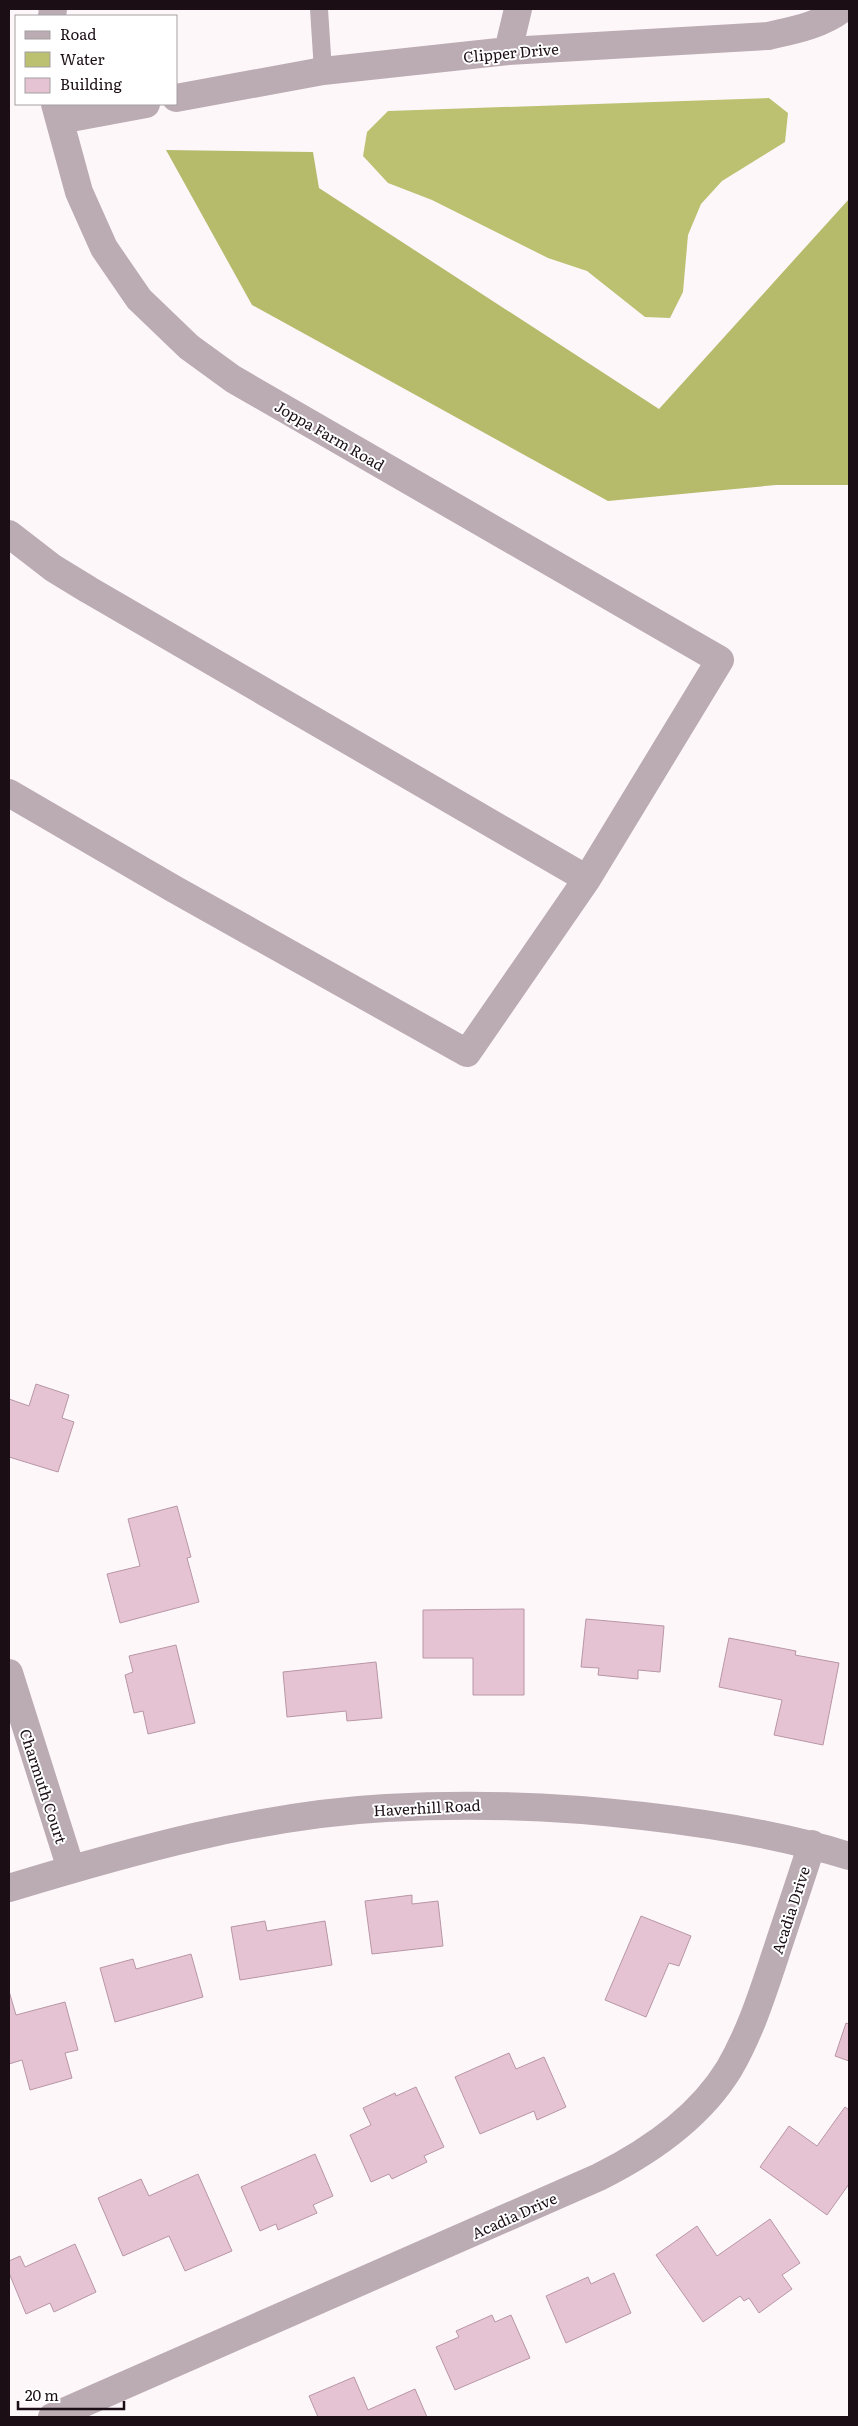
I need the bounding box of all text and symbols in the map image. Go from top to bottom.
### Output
legend [15,15,178,105]
text: Road [60,22,96,45]
street label: Clipper Drive [462,36,560,68]
text: Water [60,47,105,70]
text: Building [60,72,122,95]
street label: Joppa Farm Road [271,394,389,476]
street label: Charmuth Court [15,1726,73,1846]
street label: Haverhill Road [373,1793,481,1821]
street label: Acadia Drive [765,1863,815,1957]
street label: Acadia Drive [468,2186,560,2244]
scale bar [18,2378,124,2410]
text: 20 m [25,2383,59,2406]

